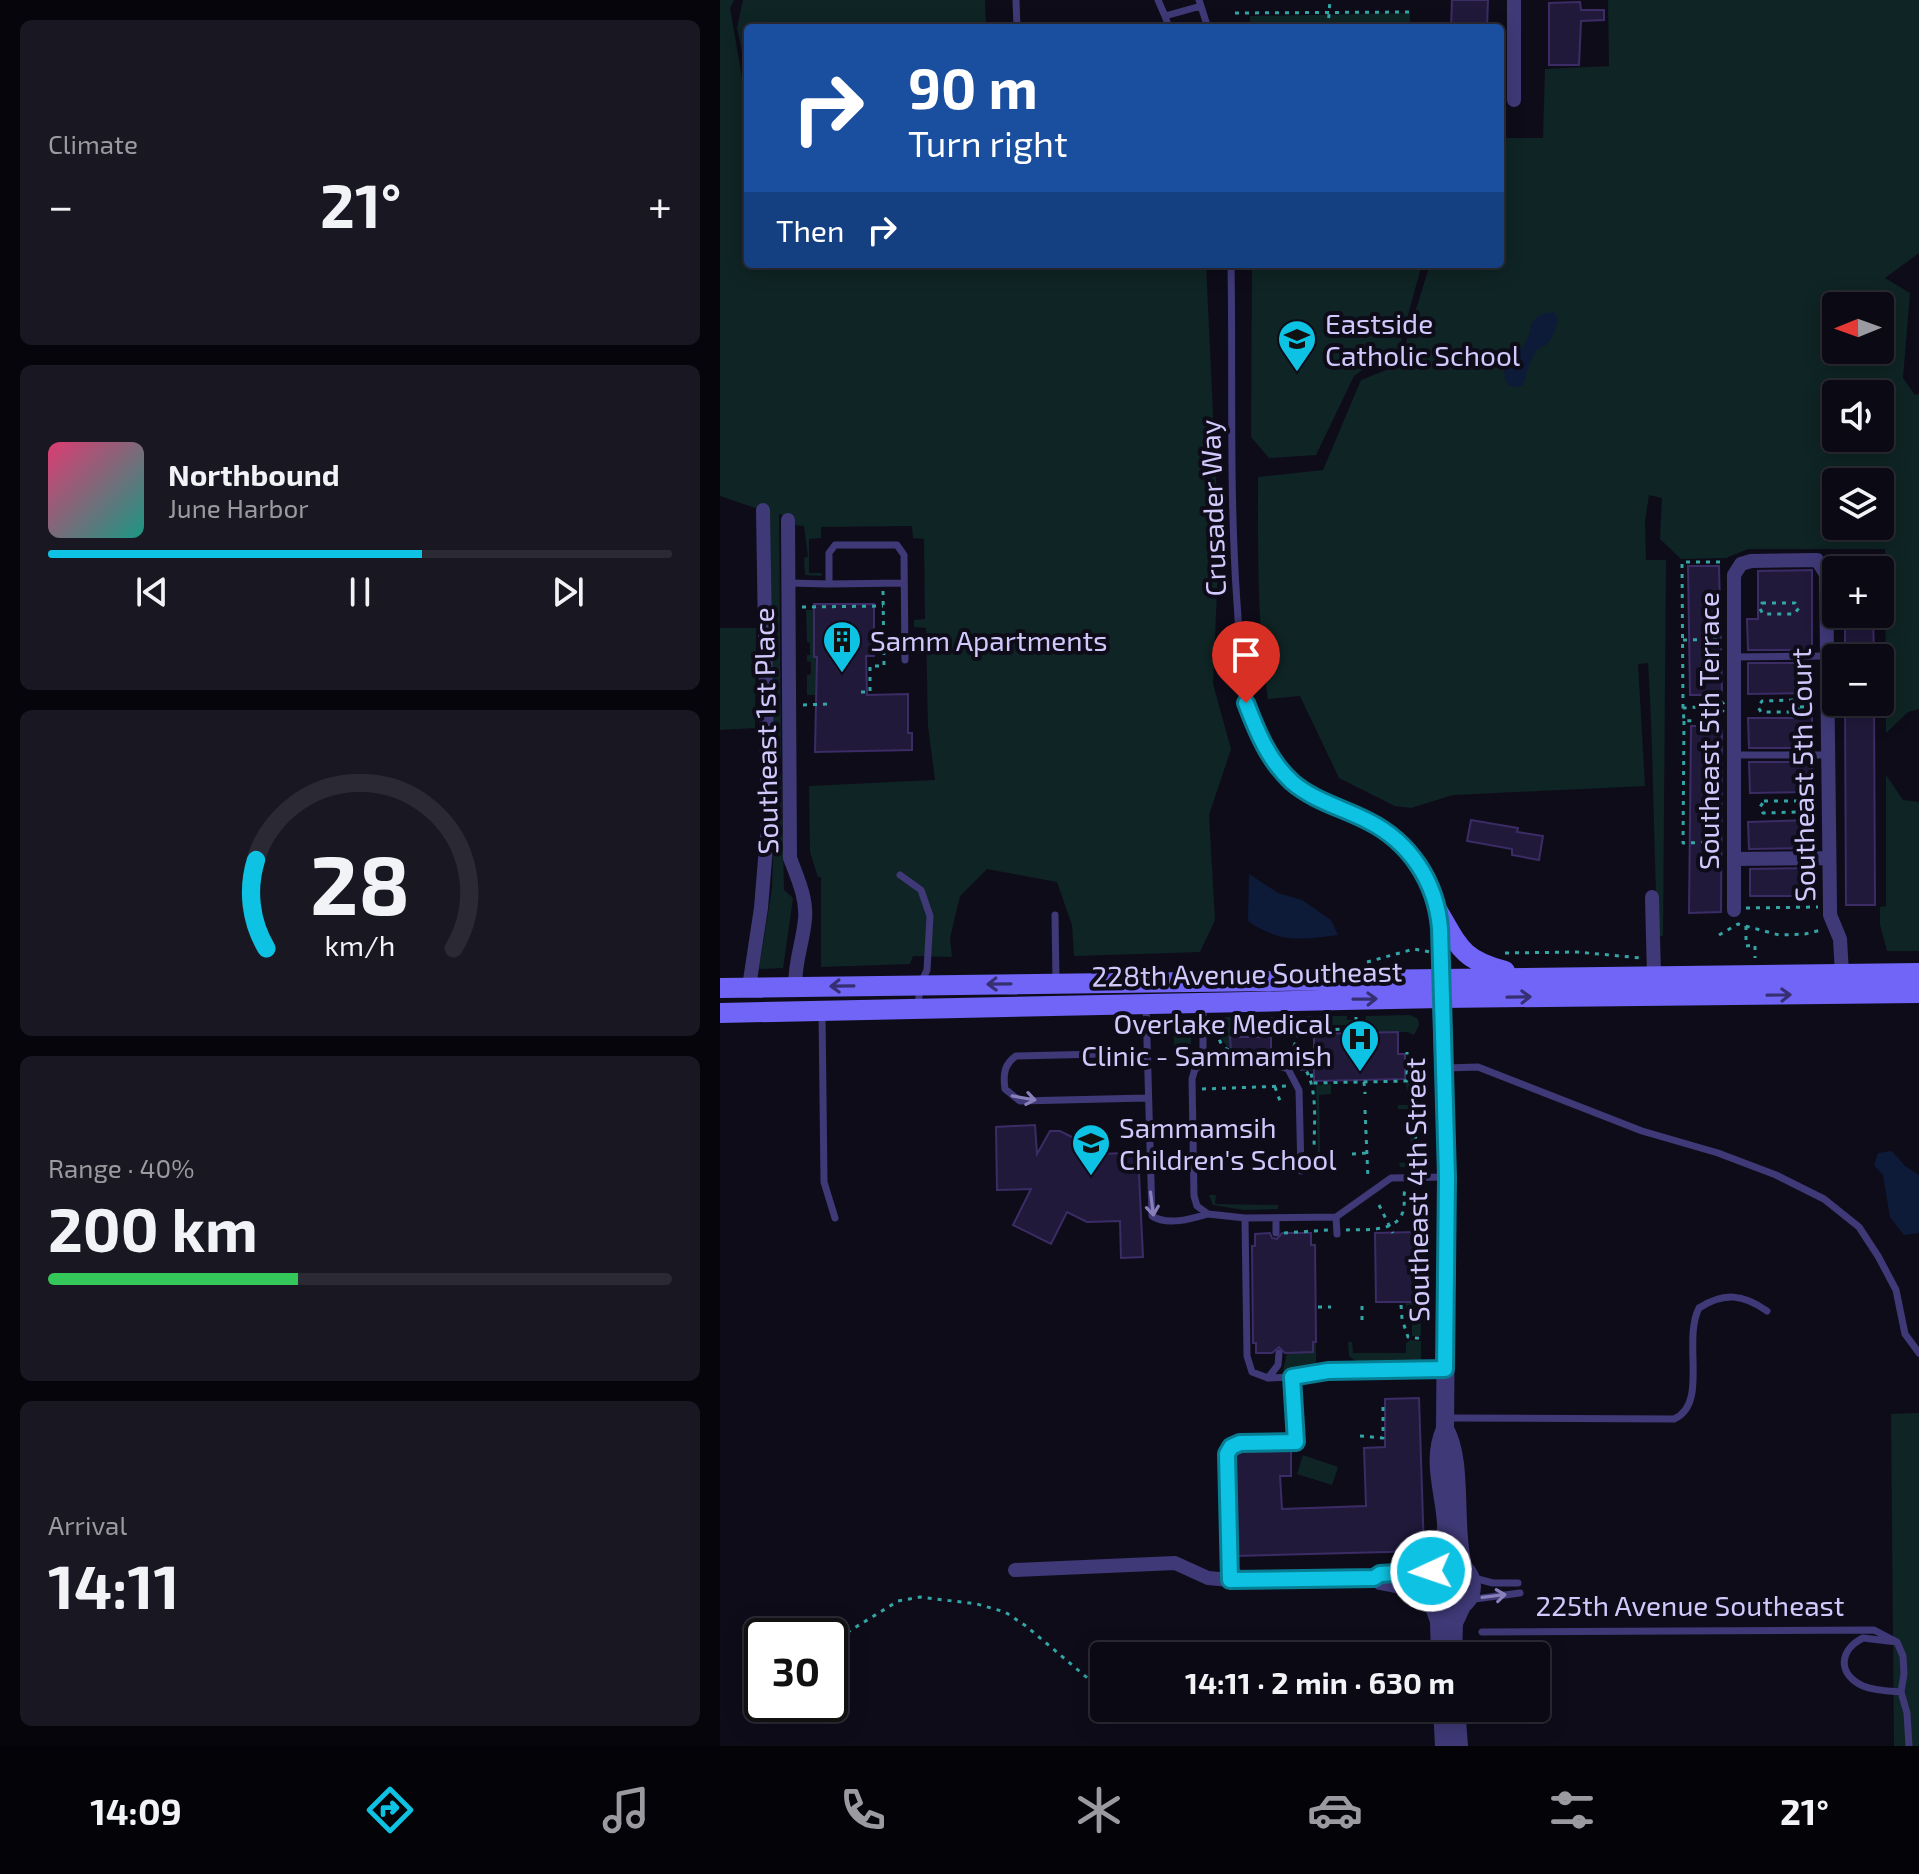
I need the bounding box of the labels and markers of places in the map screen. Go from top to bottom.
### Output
place label: Eastside Catholic School [1325,306,1521,372]
school or university icon: Eastside Catholic School [1276,318,1318,373]
building icon: Samm Apartments [821,619,863,674]
pin [1212,621,1280,703]
place label: Samm Apartments [870,623,1107,657]
place label: Overlake Medical Clinic - Sammamish [1081,1006,1333,1072]
hospital icon: Overlake Medical Clinic - Sammamish [1339,1018,1381,1073]
place label: Sammamsih Children's School [1119,1110,1337,1176]
school or university icon: Sammamsih Children's School [1070,1122,1112,1177]

